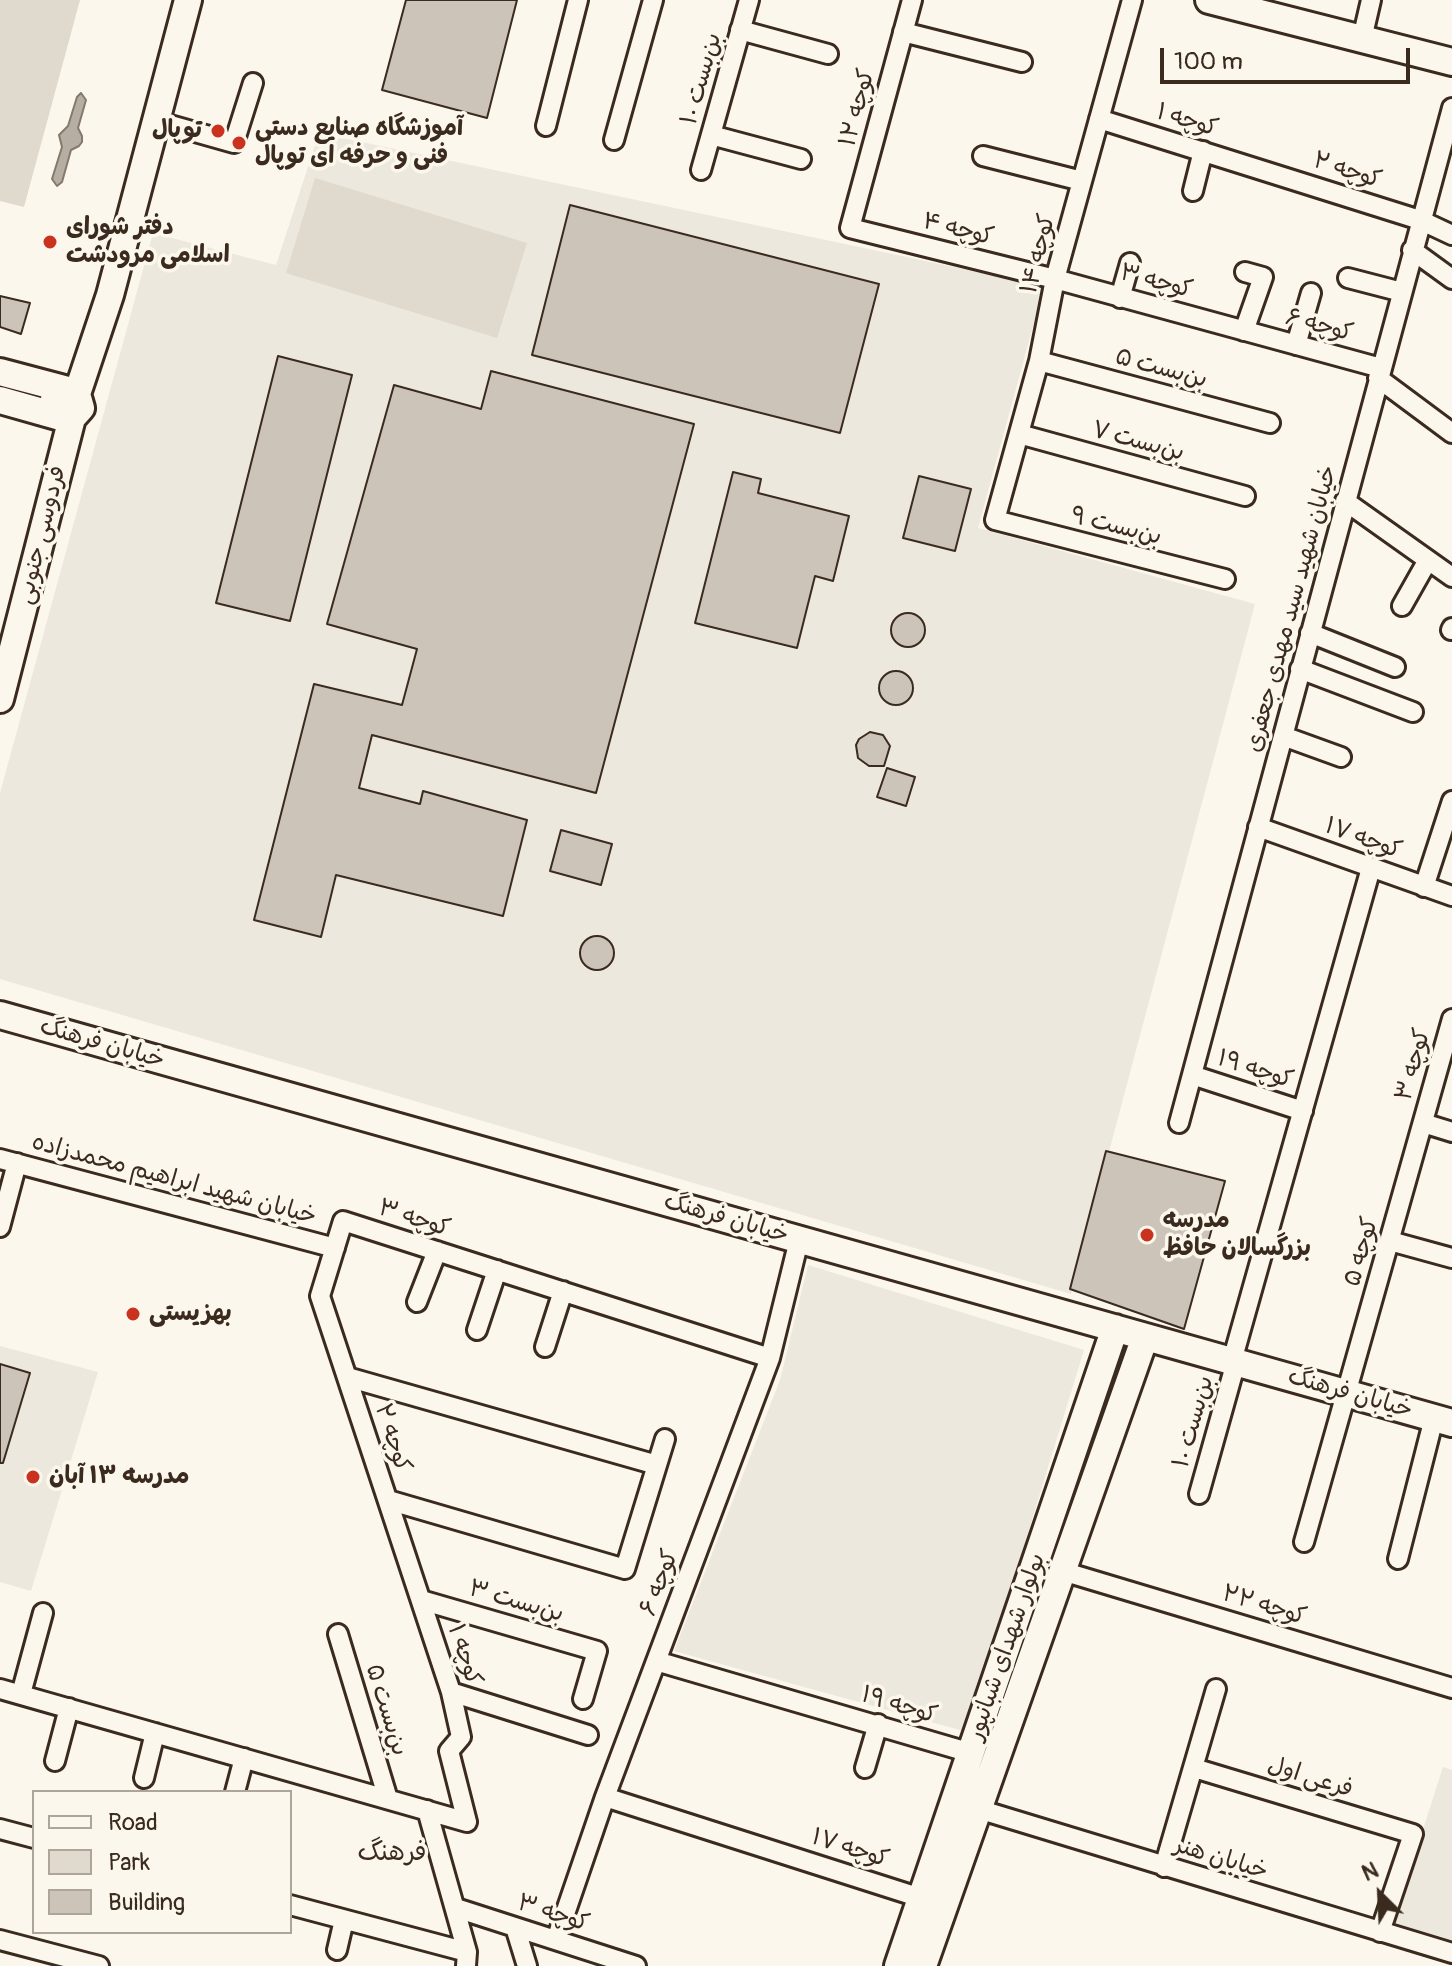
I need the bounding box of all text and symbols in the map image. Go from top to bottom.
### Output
street label: بن‌بست ۱۰ [675,30,729,128]
scale bar [1164,32,1414,82]
text: 100 m [1174,47,1243,76]
street label: کوچه ۱۲ [834,66,882,150]
street label: کوچه ۱ [1153,98,1221,144]
place label: آموزشگاه صنایع دستی فنی و حرفه ای توپال [255,115,463,171]
place label: توپال [152,117,202,145]
marker: توپال [209,122,227,140]
marker: آموزشگاه صنایع دستی فنی و حرفه ای توپال [230,134,248,152]
street label: کوچه ۲ [1309,146,1385,196]
street label: کوچه ۴ [920,207,996,253]
street label: کوچه ۱۴ [1015,211,1063,297]
place label: دفتر شورای اسلامی مرودشت [66,214,230,270]
marker: دفتر شورای اسلامی مرودشت [41,233,59,251]
street label: کوچه ۳ [1117,259,1195,305]
street label: کوچه ۶ [1282,303,1356,349]
street label: بن‌بست ۵ [1112,343,1210,395]
street label: بن‌بست ۷ [1089,416,1187,468]
street label: خیابان شهید سید مهدی جعفری [1240,462,1344,756]
street label: فردوسی جنوبی [11,463,73,607]
street label: بن‌بست ۹ [1068,502,1164,552]
street label: کوچه ۱۷ [1321,812,1405,866]
street label: خیابان فرهنگ [36,1012,168,1076]
street label: کوچه ۳ [1390,1026,1438,1104]
street label: کوچه ۱۹ [1213,1044,1297,1096]
street label: خیابان شهید ابراهیم محمدزاده [29,1128,319,1232]
street label: خیابان فرهنگ [660,1187,792,1251]
street label: کوچه ۳ [374,1194,454,1244]
place label: مدرسه بزرگسالان حافظ [1163,1207,1311,1263]
street label: کوچه ۵ [1338,1214,1386,1290]
marker: مدرسه بزرگسالان حافظ [1138,1226,1156,1244]
place label: بهزیستی [149,1300,232,1328]
marker: بهزیستی [124,1305,142,1323]
street label: خیابان فرهنگ [1284,1362,1416,1426]
street label: بن‌بست ۱۰ [1167,1373,1221,1471]
street label: کوچه ۲ [367,1400,417,1476]
place label: مدرسه ۱۳ آبان [49,1463,189,1491]
marker: مدرسه ۱۳ آبان [24,1468,42,1486]
street label: کوچه ۶ [634,1546,686,1620]
street label: بولوار شهدای شبانپور [962,1550,1052,1744]
street label: بن‌بست ۳ [465,1575,567,1629]
street label: کوچه ۲۲ [1218,1580,1310,1632]
street label: کوچه ۱ [441,1621,487,1689]
street label: بن‌بست ۵ [358,1661,414,1759]
street label: کوچه ۱۹ [858,1681,940,1731]
street label: فرعی اول [1264,1751,1356,1805]
legend [32,1790,292,1934]
text: Road [108,1808,158,1837]
street label: کوچه ۱۷ [808,1823,892,1875]
street label: خیابان هنر [1171,1831,1271,1887]
district label: فرهنگ [357,1837,427,1869]
text: Park [108,1848,150,1877]
north arrow [1340,1854,1420,1934]
text: N [1358,1856,1383,1888]
text: Building [108,1888,185,1917]
street label: کوچه ۳ [513,1889,593,1939]

